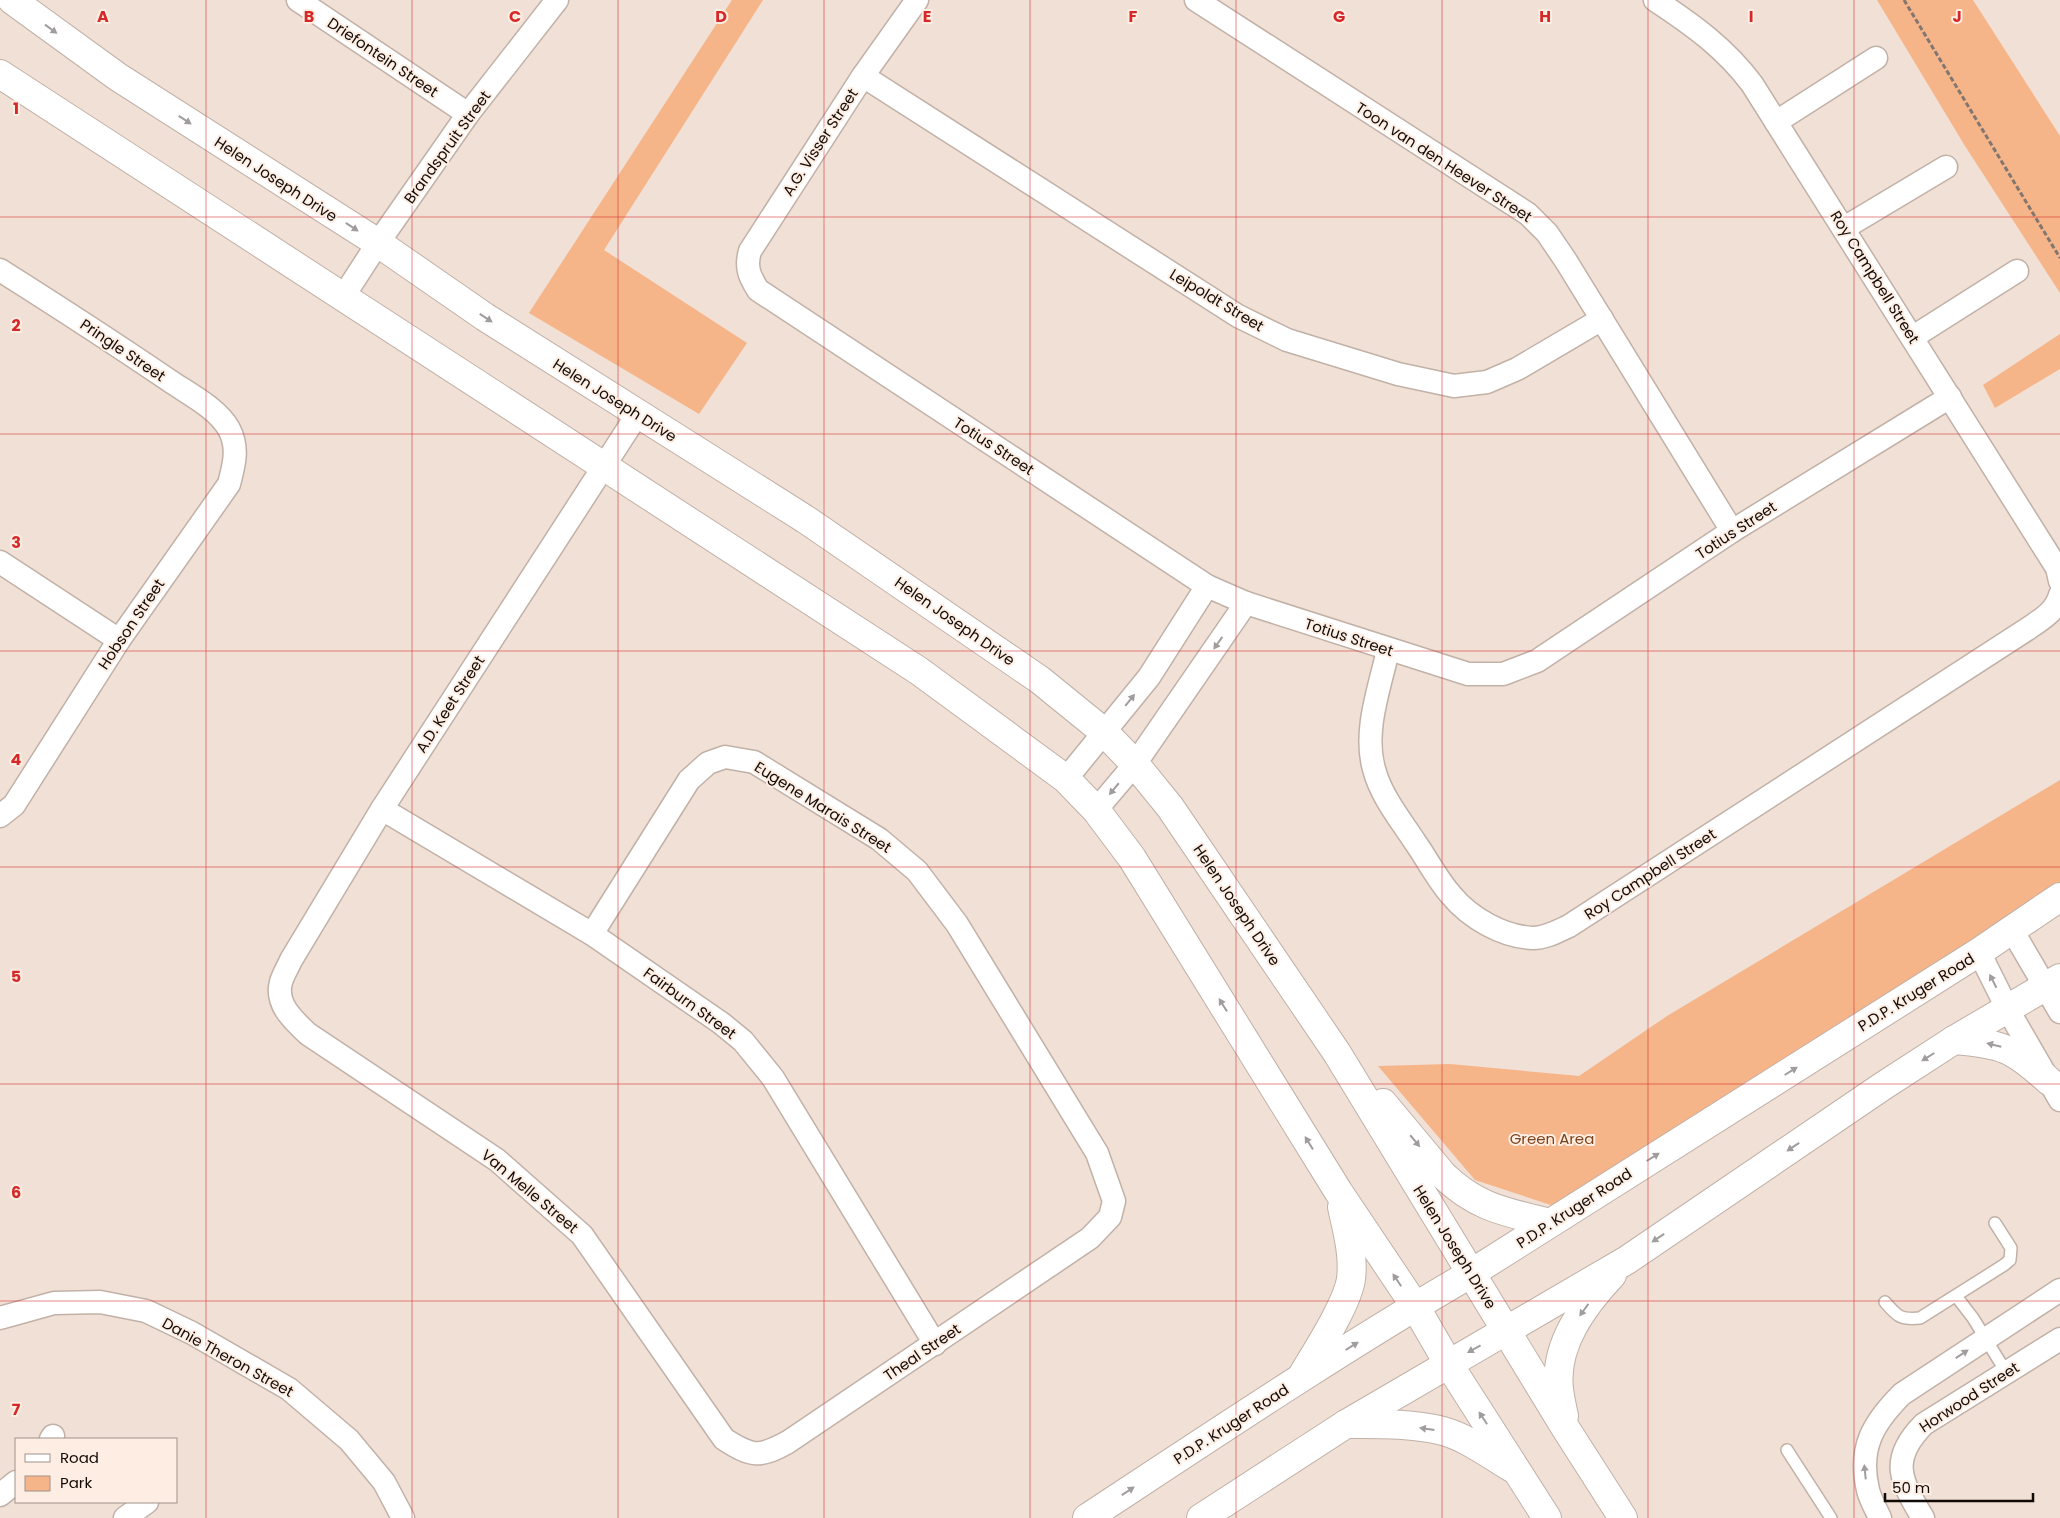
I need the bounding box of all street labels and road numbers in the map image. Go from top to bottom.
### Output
street label: Driefontein Street [324,12,442,102]
street label: A.G. Visser Street [777,84,863,200]
street label: Brandspruit Street [399,86,495,208]
street label: Toon van den Heever Street [1352,97,1536,227]
street label: Helen Joseph Drive [211,131,341,227]
street label: Roy Campbell Street [1825,206,1925,348]
street label: Leipoldt Street [1166,264,1268,336]
street label: Pringle Street [76,314,170,386]
street label: Helen Joseph Drive [549,353,681,447]
street label: Totius Street [950,412,1038,480]
street label: Totius Street [1692,496,1780,564]
street label: Helen Joseph Drive [891,572,1019,670]
street label: Hobson Street [93,575,169,673]
street label: Totius Street [1302,613,1396,661]
street label: A.D. Keet Street [411,651,489,757]
street label: Eugene Marais Street [750,756,896,858]
street label: Roy Campbell Street [1580,823,1720,925]
street label: Helen Joseph Drive [1189,840,1285,970]
street label: P.D.P. Kruger Road [1854,948,1978,1036]
street label: Fairburn Street [639,962,741,1044]
street label: Van Melle Street [477,1144,583,1238]
street label: P.D.P. Kruger Road [1512,1163,1636,1253]
street label: Helen Joseph Drive [1408,1181,1502,1313]
street label: Danie Theron Street [159,1312,297,1402]
street label: Theal Street [879,1318,965,1386]
street label: Horwood Street [1915,1357,2023,1437]
street label: P.D.P. Kruger Road [1169,1379,1293,1469]

